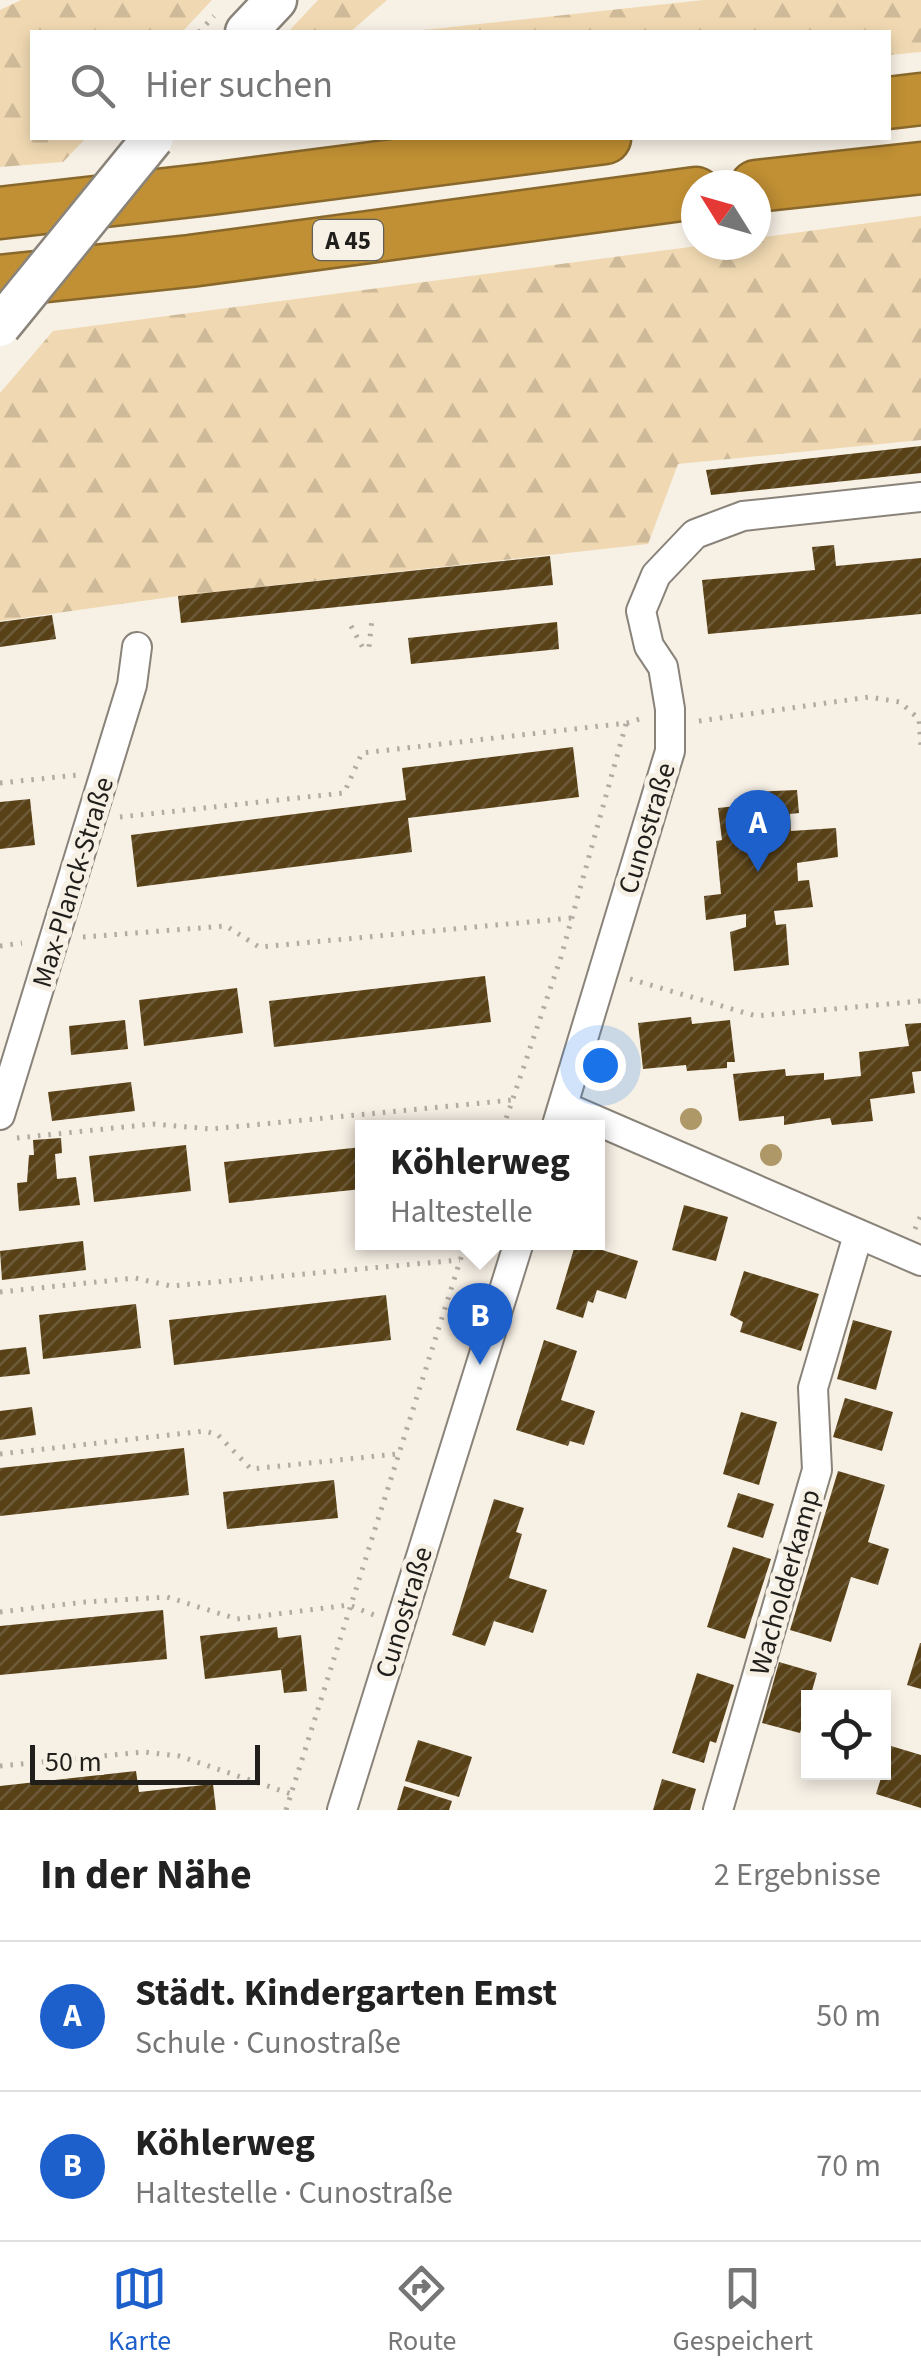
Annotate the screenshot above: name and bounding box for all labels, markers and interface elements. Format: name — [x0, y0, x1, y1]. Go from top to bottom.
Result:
search box — [30, 30, 891, 140]
icon: search — [65, 58, 120, 113]
text: Hier suchen — [145, 58, 333, 112]
north arrow — [681, 170, 771, 260]
road number: A 45 — [313, 220, 383, 260]
street label: Cunostraße — [608, 758, 686, 899]
street label: Max-Planck-Straße — [22, 772, 124, 992]
pin: A — [726, 790, 790, 872]
your location — [575, 1040, 626, 1091]
popup — [355, 1120, 605, 1250]
text: Köhlerweg — [390, 1135, 570, 1189]
text: Haltestelle — [390, 1189, 533, 1235]
pin: B — [448, 1282, 512, 1365]
street label: Wacholderkamp — [739, 1485, 831, 1680]
street label: Cunostraße — [365, 1542, 443, 1683]
map controls — [801, 1690, 891, 1780]
button: locate — [801, 1690, 891, 1780]
scale bar — [30, 1740, 260, 1784]
text: 50 m — [45, 1742, 102, 1782]
text: In der Nähe — [40, 1845, 252, 1905]
text: 2 Ergebnisse — [714, 1852, 881, 1898]
text: Städt. Kindergarten Emst — [135, 1966, 557, 2020]
text: A — [63, 1993, 82, 2039]
text: 50 m — [816, 1993, 881, 2039]
text: Schule · Cunostraße — [135, 2020, 401, 2066]
text: Köhlerweg — [135, 2116, 315, 2170]
text: B — [63, 2143, 82, 2189]
text: 70 m — [816, 2143, 881, 2189]
text: Haltestelle · Cunostraße — [135, 2170, 453, 2216]
tab: Karte — [108, 2261, 171, 2361]
tab: Route — [387, 2261, 456, 2361]
tab: Gespeichert — [673, 2261, 813, 2361]

